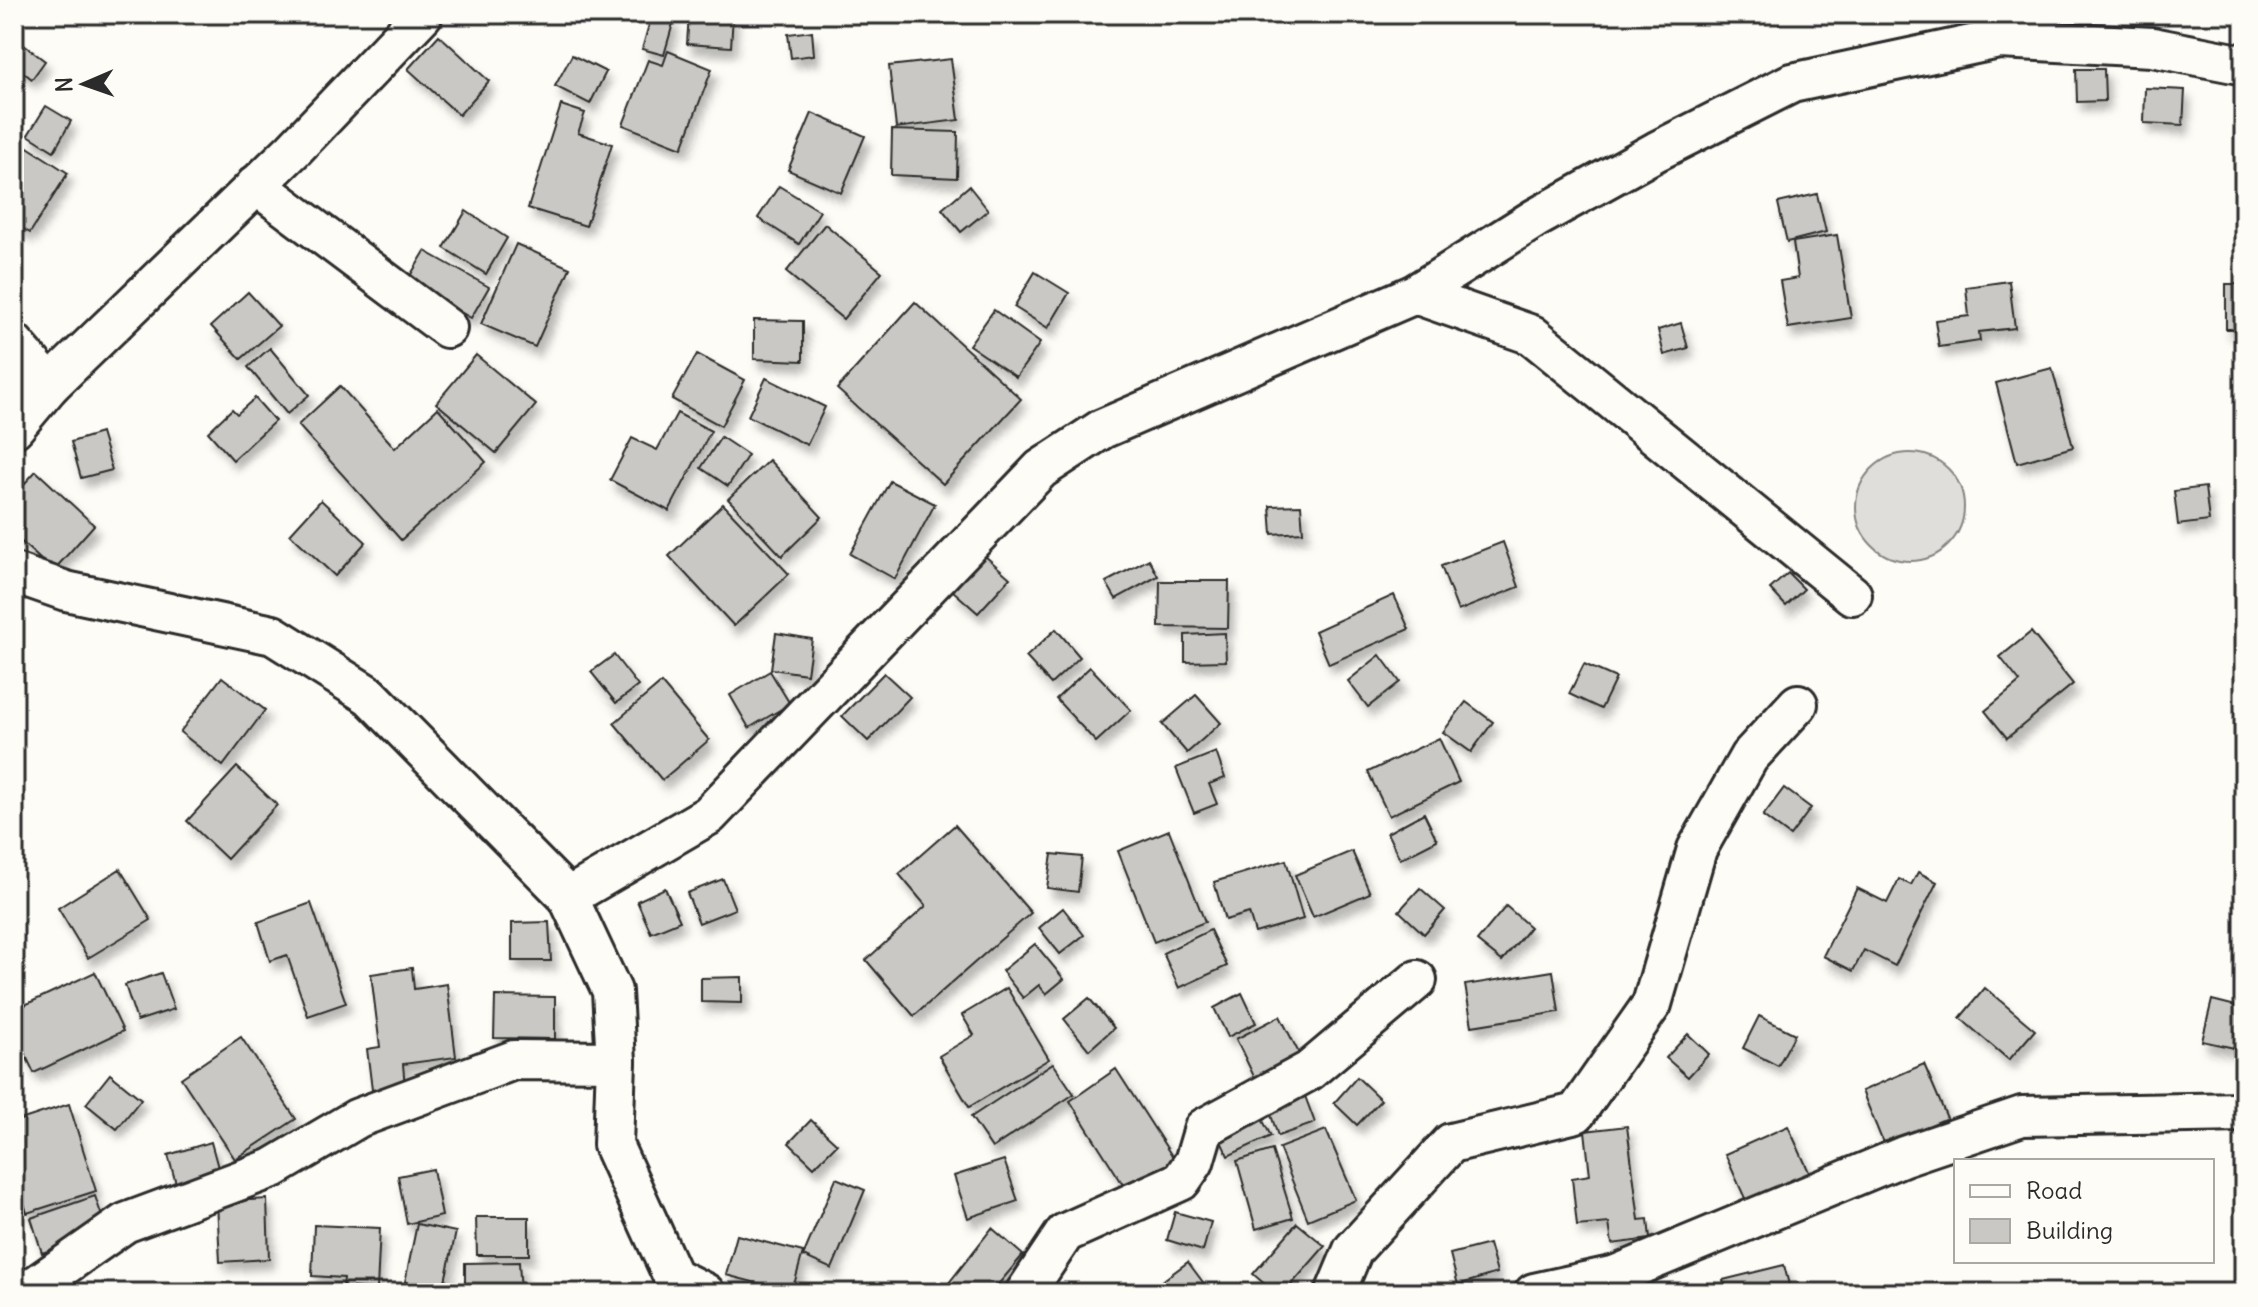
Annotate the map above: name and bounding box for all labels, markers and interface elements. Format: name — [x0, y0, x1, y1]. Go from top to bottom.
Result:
north arrow — [44, 44, 124, 124]
text: N — [50, 77, 78, 93]
legend — [1954, 1159, 2214, 1263]
text: Road — [2026, 1175, 2082, 1205]
text: Building — [2026, 1215, 2113, 1245]

